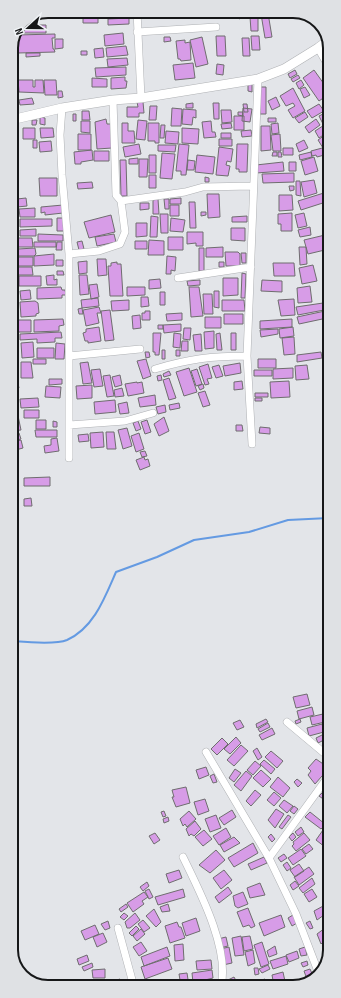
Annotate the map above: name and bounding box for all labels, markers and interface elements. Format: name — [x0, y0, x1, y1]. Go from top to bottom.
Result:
north arrow — [8, 8, 48, 48]
text: N — [12, 26, 26, 36]

